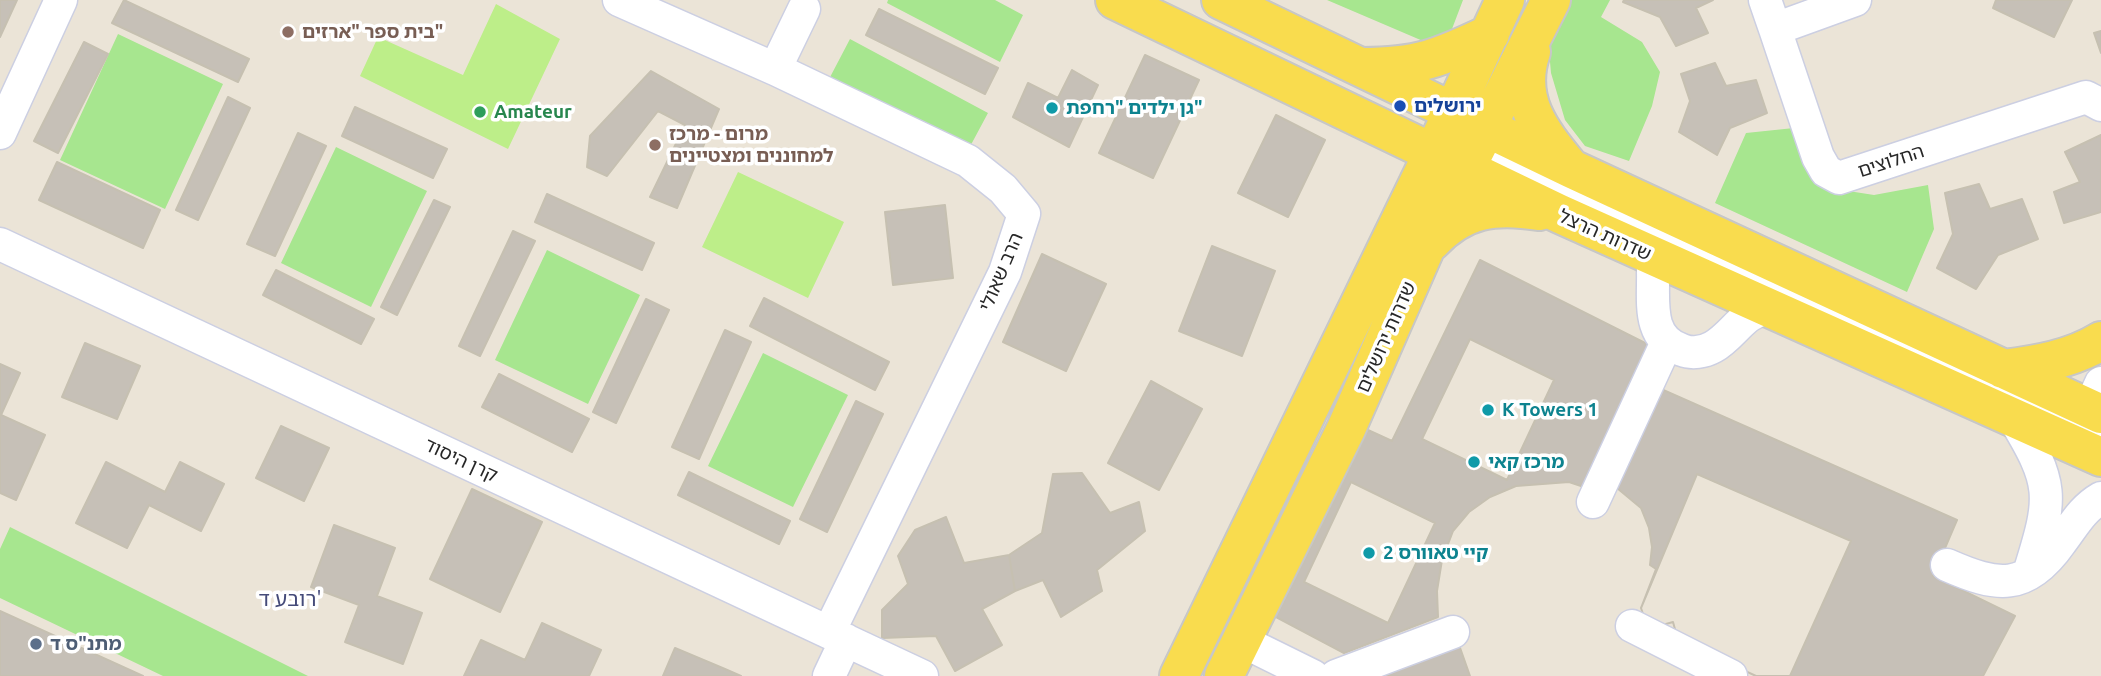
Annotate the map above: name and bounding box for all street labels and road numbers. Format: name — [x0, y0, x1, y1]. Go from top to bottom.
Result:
street label: החלוצים — [1855, 140, 1927, 182]
street label: שדרות הרצל — [1555, 204, 1655, 266]
street label: הרב שאולי — [974, 229, 1028, 315]
street label: שדרות ירושלים — [1351, 278, 1421, 396]
street label: קרן היסוד — [421, 433, 501, 487]

